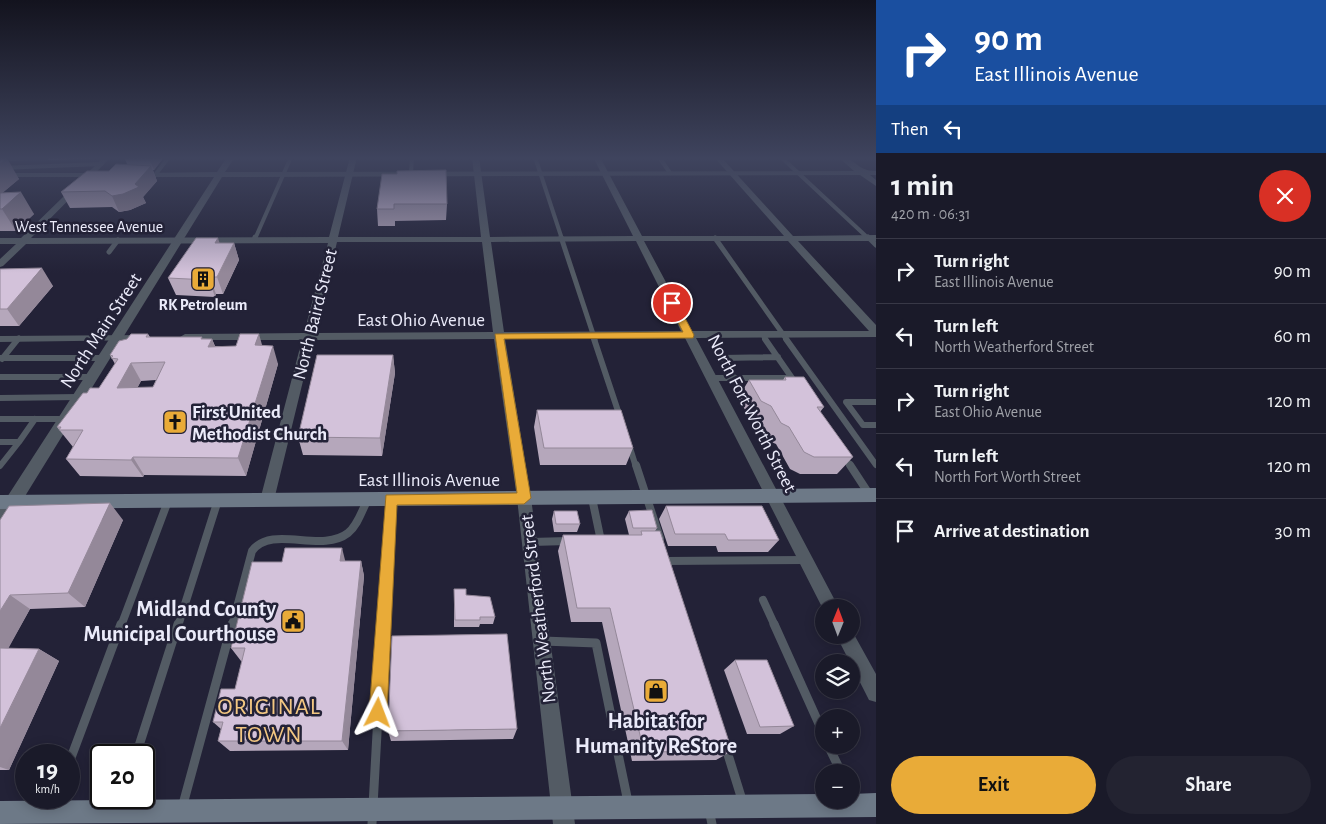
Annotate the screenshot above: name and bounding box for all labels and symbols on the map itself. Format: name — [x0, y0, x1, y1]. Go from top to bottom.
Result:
street label: West Tennessee Avenue — [15, 219, 163, 235]
street label: North Baird Street — [290, 247, 341, 382]
building icon: RK Petroleum — [190, 266, 216, 292]
street label: North Main Street — [57, 270, 145, 392]
pin — [651, 282, 693, 324]
place label: RK Petroleum — [159, 297, 248, 313]
street label: East Ohio Avenue — [357, 311, 485, 330]
street label: North Fort Worth Street — [704, 332, 800, 496]
place label: First United Methodist Church — [192, 403, 327, 444]
church icon: First United Methodist Church — [162, 409, 188, 435]
street label: East Illinois Avenue — [358, 471, 500, 490]
street label: North Weatherford Street — [517, 513, 559, 704]
place label: Midland County Municipal Courthouse — [84, 598, 276, 645]
north arrow — [815, 599, 860, 644]
public building icon: Midland County Municipal Courthouse — [280, 608, 306, 634]
shop icon: Habitat for Humanity ReStore — [643, 678, 669, 704]
position arrow — [351, 686, 403, 738]
district label: ORIGINAL TOWN — [217, 695, 321, 747]
place label: Habitat for Humanity ReStore — [575, 710, 737, 758]
speed limit sign: 20 — [90, 744, 155, 809]

